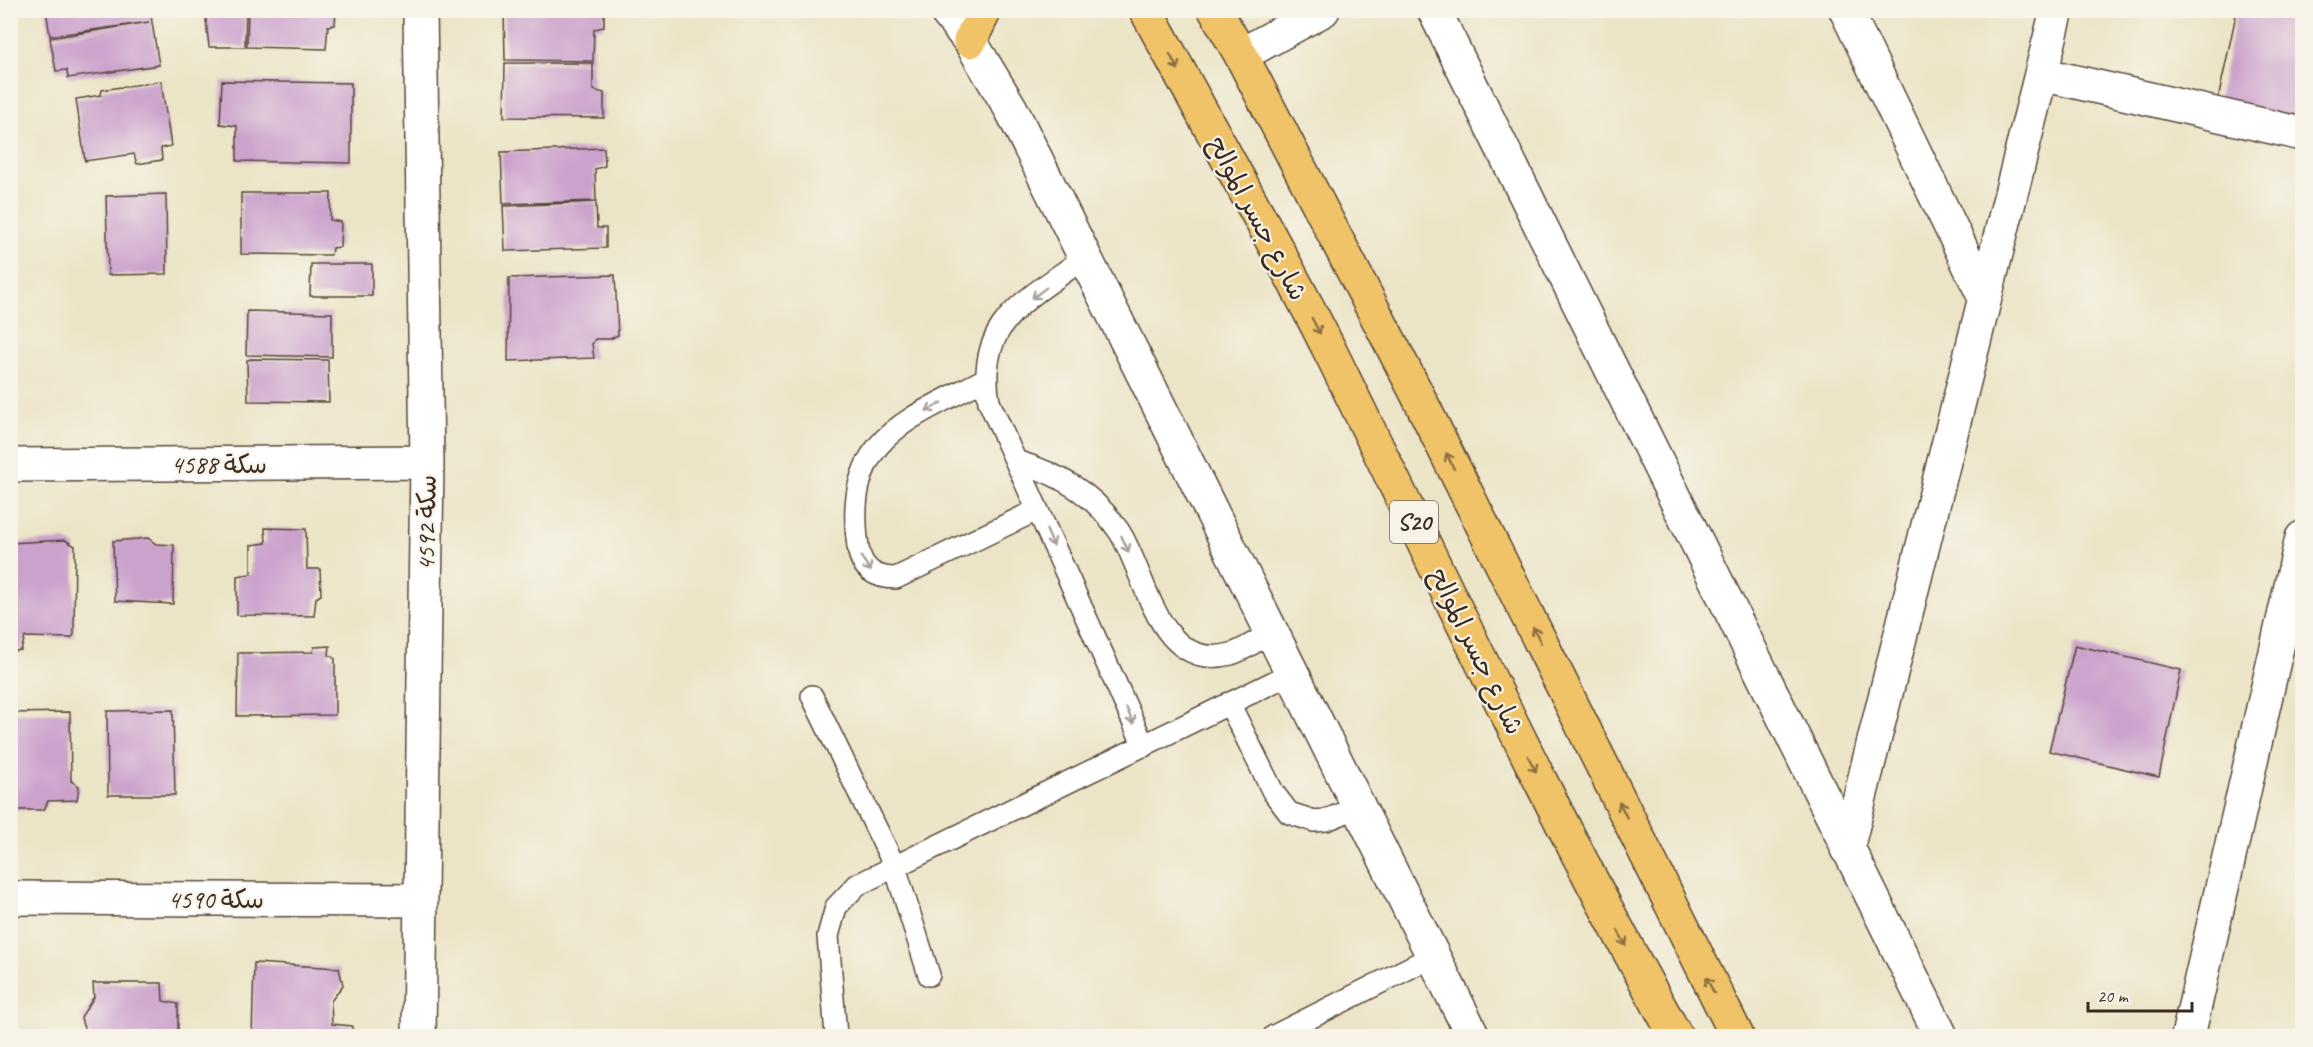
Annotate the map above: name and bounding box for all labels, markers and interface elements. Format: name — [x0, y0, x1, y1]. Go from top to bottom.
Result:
one-way arrow — [1168, 53, 1180, 70]
street label: شارع جسر الموالح — [1199, 130, 1315, 307]
one-way arrow — [1031, 286, 1047, 299]
one-way arrow — [1310, 317, 1322, 334]
one-way arrow — [925, 402, 943, 413]
street label: سكة 4588 — [171, 448, 267, 481]
one-way arrow — [1444, 452, 1455, 470]
street label: سكة 4592 — [409, 475, 444, 572]
road number: S20 — [1390, 501, 1438, 543]
one-way arrow — [1045, 528, 1056, 546]
one-way arrow — [1120, 535, 1131, 553]
one-way arrow — [860, 556, 872, 572]
street label: شارع جسر الموالح — [1421, 562, 1531, 741]
one-way arrow — [1530, 627, 1542, 645]
one-way arrow — [1125, 706, 1136, 724]
one-way arrow — [1527, 755, 1539, 773]
one-way arrow — [1617, 801, 1629, 819]
street label: سكة 4590 — [168, 883, 264, 916]
one-way arrow — [1617, 928, 1628, 946]
scale bar — [2088, 975, 2192, 1013]
one-way arrow — [1704, 976, 1715, 994]
text: 20 m — [2097, 985, 2130, 1007]

